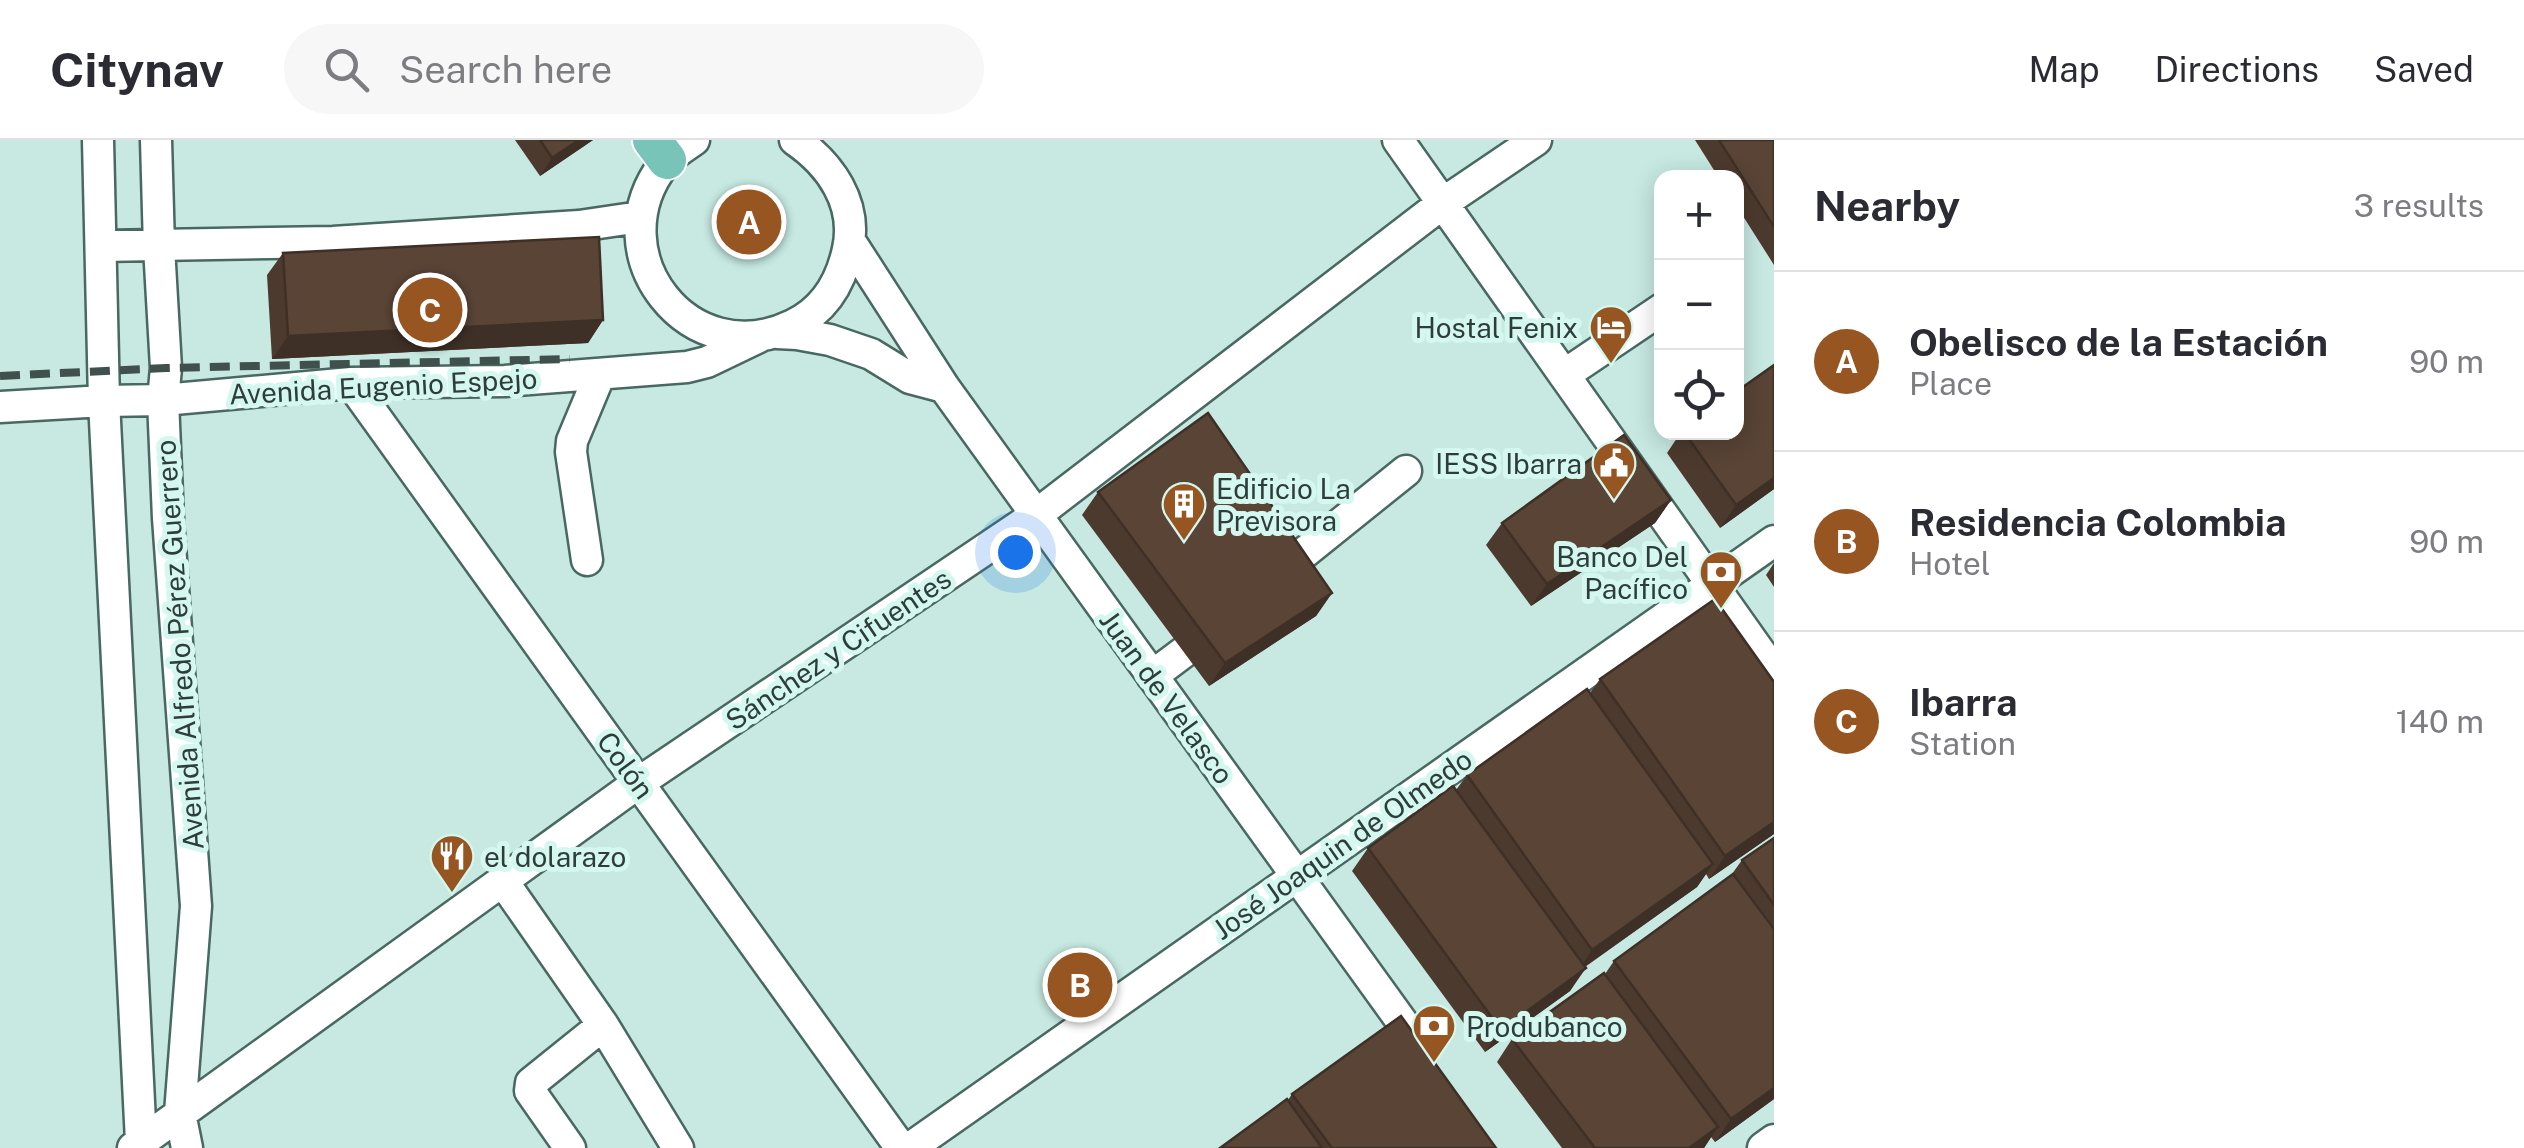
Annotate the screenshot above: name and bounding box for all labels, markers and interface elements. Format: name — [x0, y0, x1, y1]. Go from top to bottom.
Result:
search box — [284, 24, 984, 114]
text: Citynav — [50, 41, 224, 98]
icon: search — [319, 42, 374, 97]
text: Search here — [399, 47, 612, 92]
text: Map — [2028, 49, 2099, 90]
text: Directions — [2154, 49, 2319, 90]
text: Saved — [2374, 49, 2474, 90]
map controls — [1654, 170, 1744, 440]
button: + — [1654, 170, 1744, 260]
text: Nearby — [1814, 181, 1960, 230]
pin: A — [716, 184, 782, 260]
text: 3 results — [2354, 187, 2484, 224]
button: − — [1654, 260, 1744, 350]
pin: C — [398, 272, 462, 348]
hotel icon: Hostal Fenix — [1588, 304, 1634, 365]
place label: Hostal Fenix — [1415, 311, 1578, 344]
text: Obelisco de la Estación — [1909, 320, 2328, 365]
text: A — [1835, 343, 1858, 380]
text: 90 m — [2409, 343, 2484, 380]
button: locate — [1654, 350, 1744, 440]
street label: Avenida Eugenio Espejo — [228, 361, 538, 411]
text: Place — [1909, 365, 1992, 402]
street label: Avenida Alfredo Pérez Guerrero — [148, 439, 210, 851]
public building icon: IESS Ibarra — [1591, 440, 1637, 501]
place label: IESS Ibarra — [1435, 447, 1582, 480]
place label: Edificio La Previsora — [1216, 472, 1351, 537]
building icon: Edificio La Previsora — [1161, 481, 1207, 542]
text: Residencia Colombia — [1909, 500, 2287, 545]
text: B — [1836, 523, 1857, 560]
text: 90 m — [2409, 523, 2484, 560]
your location — [990, 527, 1041, 578]
place label: Banco Del Pacífico — [1556, 540, 1688, 605]
text: Hotel — [1909, 545, 1991, 582]
bank icon: Banco Del Pacífico — [1698, 549, 1744, 610]
street label: Sánchez y Cifuentes — [719, 561, 957, 737]
street label: Juan de Velasco — [1093, 604, 1241, 790]
text: Ibarra — [1909, 680, 2018, 725]
text: C — [1835, 703, 1858, 740]
text: 140 m — [2396, 703, 2484, 740]
street label: Colón — [591, 725, 661, 805]
text: Station — [1909, 725, 2016, 762]
street label: José Joaquin de Olmedo — [1206, 742, 1478, 946]
restaurant icon: el dolarazo — [429, 833, 475, 894]
place label: el dolarazo — [484, 840, 626, 873]
pin: B — [1048, 948, 1112, 1022]
bank icon: Produbanco — [1411, 1003, 1457, 1064]
place label: Produbanco — [1466, 1010, 1623, 1043]

